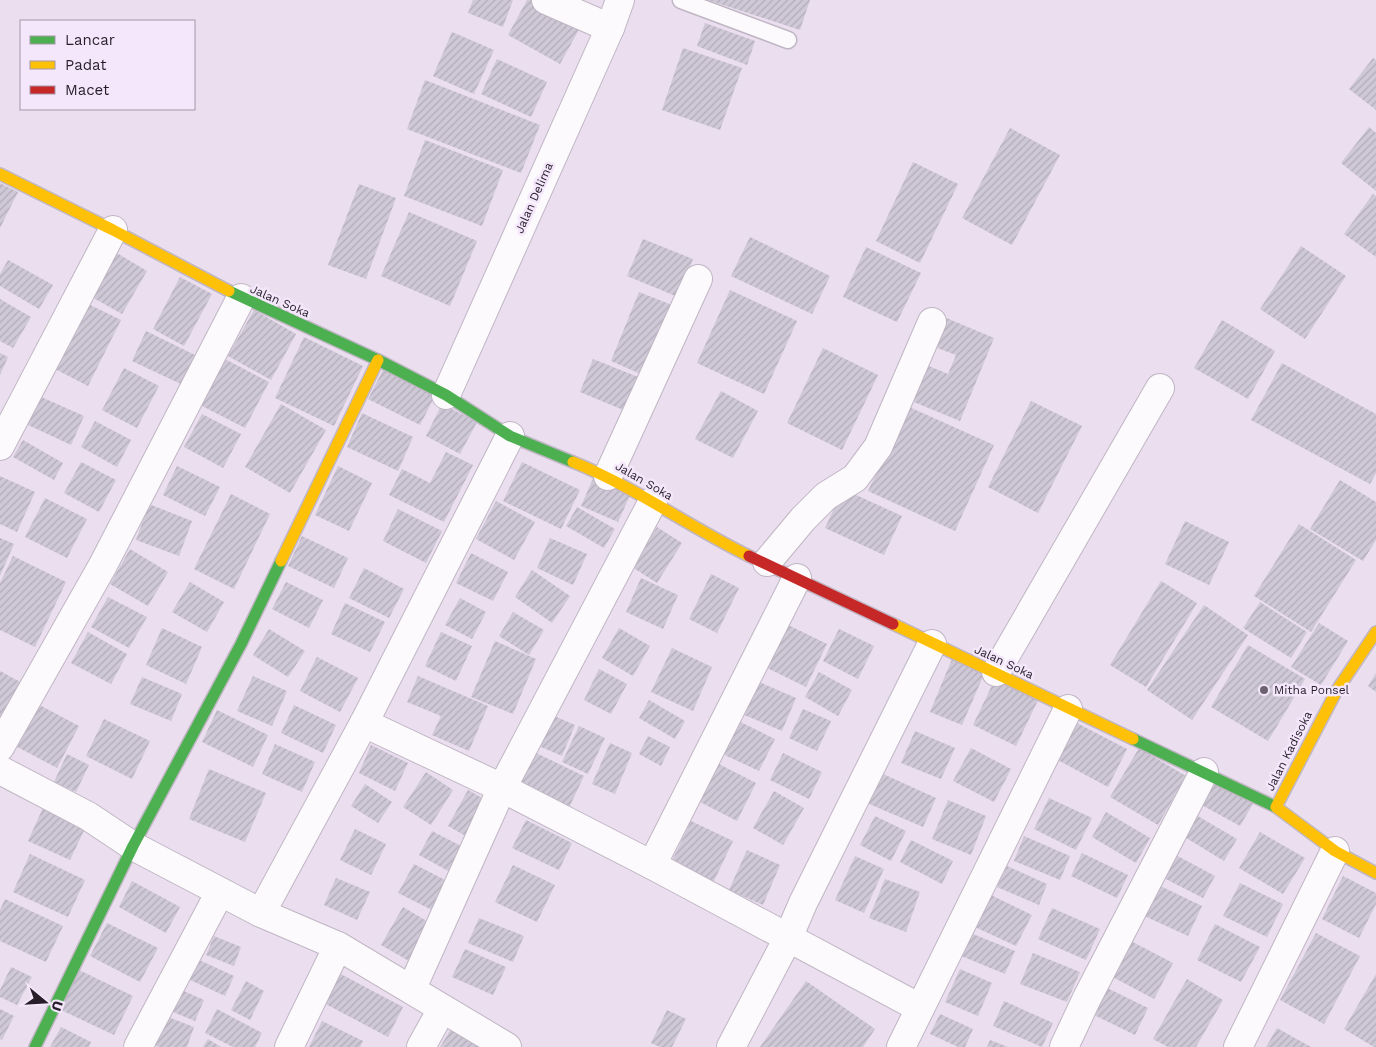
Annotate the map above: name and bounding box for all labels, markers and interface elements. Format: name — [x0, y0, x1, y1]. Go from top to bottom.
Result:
legend — [20, 20, 195, 110]
text: Lancar — [65, 31, 115, 49]
text: Padat — [65, 56, 107, 74]
text: Macet — [65, 81, 110, 99]
street label: Jalan Delima — [512, 160, 556, 236]
street label: Jalan Soka — [248, 282, 312, 320]
street label: Jalan Soka — [613, 459, 675, 503]
street label: Jalan Soka — [972, 642, 1036, 682]
place label: Mitha Ponsel — [1274, 683, 1350, 697]
marker: Mitha Ponsel — [1258, 684, 1270, 696]
street label: Jalan Kadisoka — [1263, 709, 1315, 793]
north arrow — [20, 977, 70, 1027]
text: U — [48, 999, 67, 1013]

